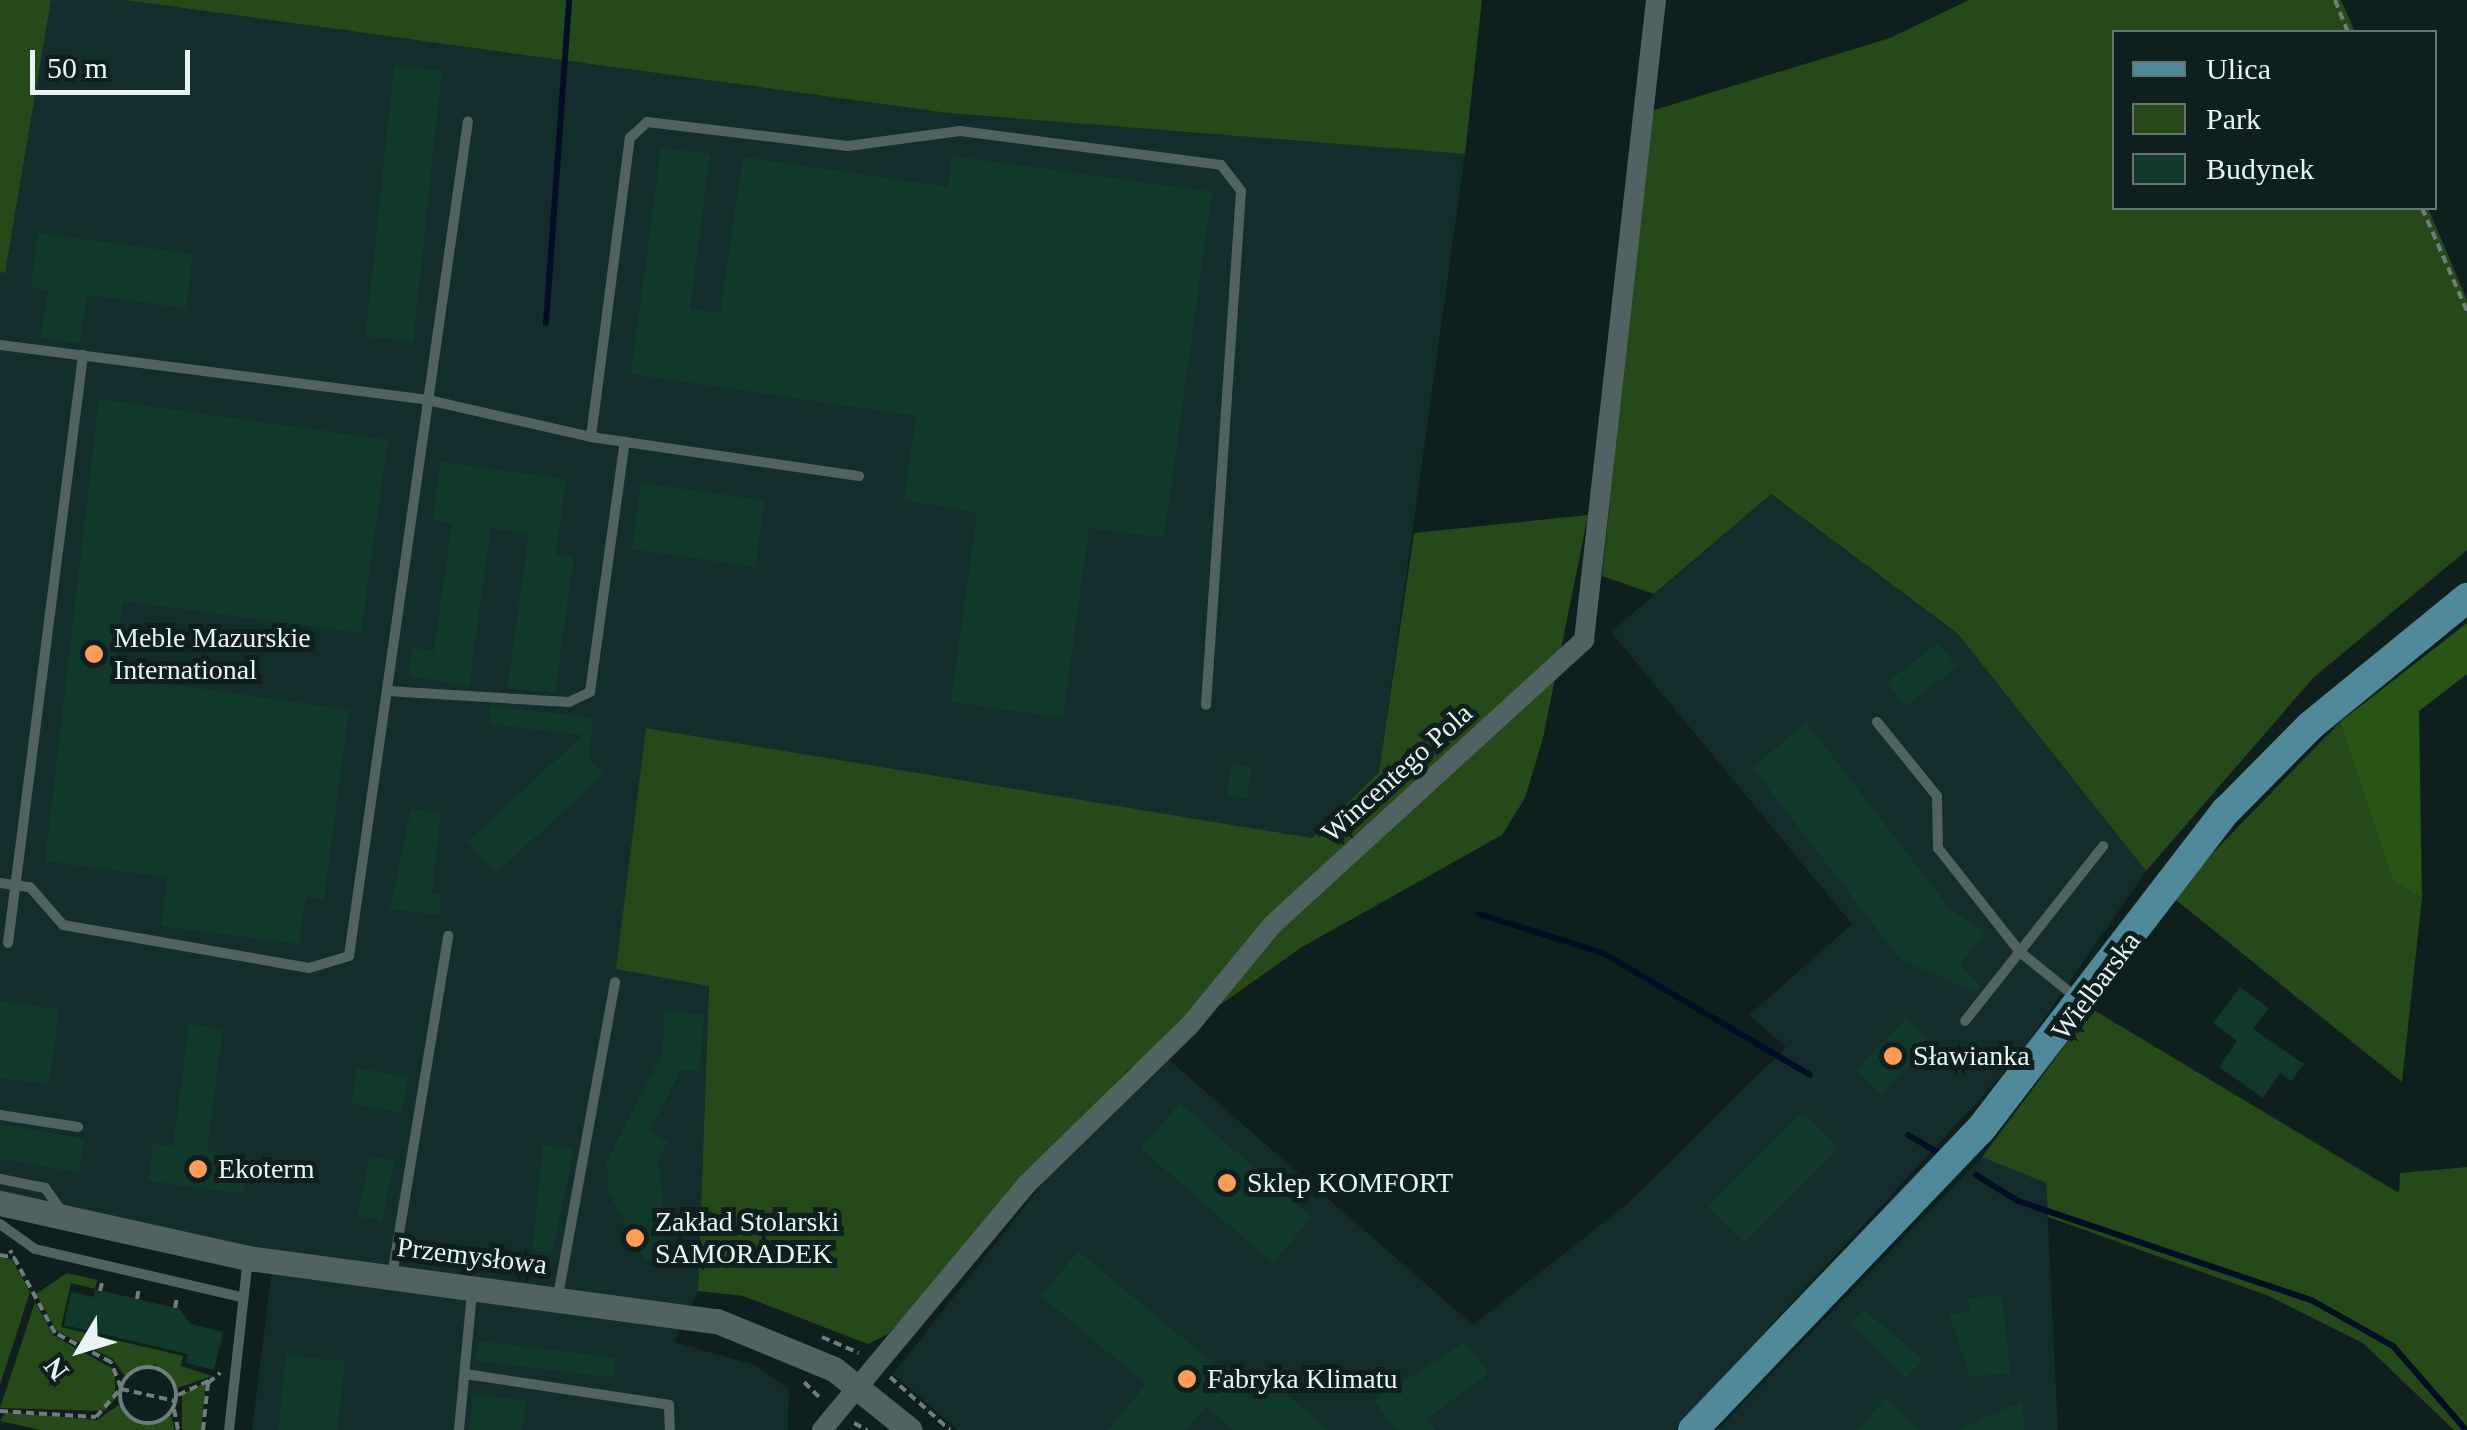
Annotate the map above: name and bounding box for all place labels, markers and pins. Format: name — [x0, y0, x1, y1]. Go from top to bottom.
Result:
place label: Meble Mazurskie International — [114, 621, 311, 687]
marker: Meble Mazurskie International — [83, 643, 105, 665]
place label: Sławianka — [1913, 1039, 2030, 1073]
marker: Sławianka — [1882, 1045, 1904, 1067]
place label: Ekoterm — [218, 1152, 314, 1186]
marker: Ekoterm — [187, 1158, 209, 1180]
place label: Sklep KOMFORT — [1247, 1166, 1453, 1200]
marker: Sklep KOMFORT — [1216, 1172, 1238, 1194]
place label: Zakład Stolarski SAMORADEK — [655, 1205, 839, 1271]
marker: Zakład Stolarski SAMORADEK — [624, 1227, 646, 1249]
place label: Fabryka Klimatu — [1207, 1362, 1398, 1396]
marker: Fabryka Klimatu — [1176, 1368, 1198, 1390]

